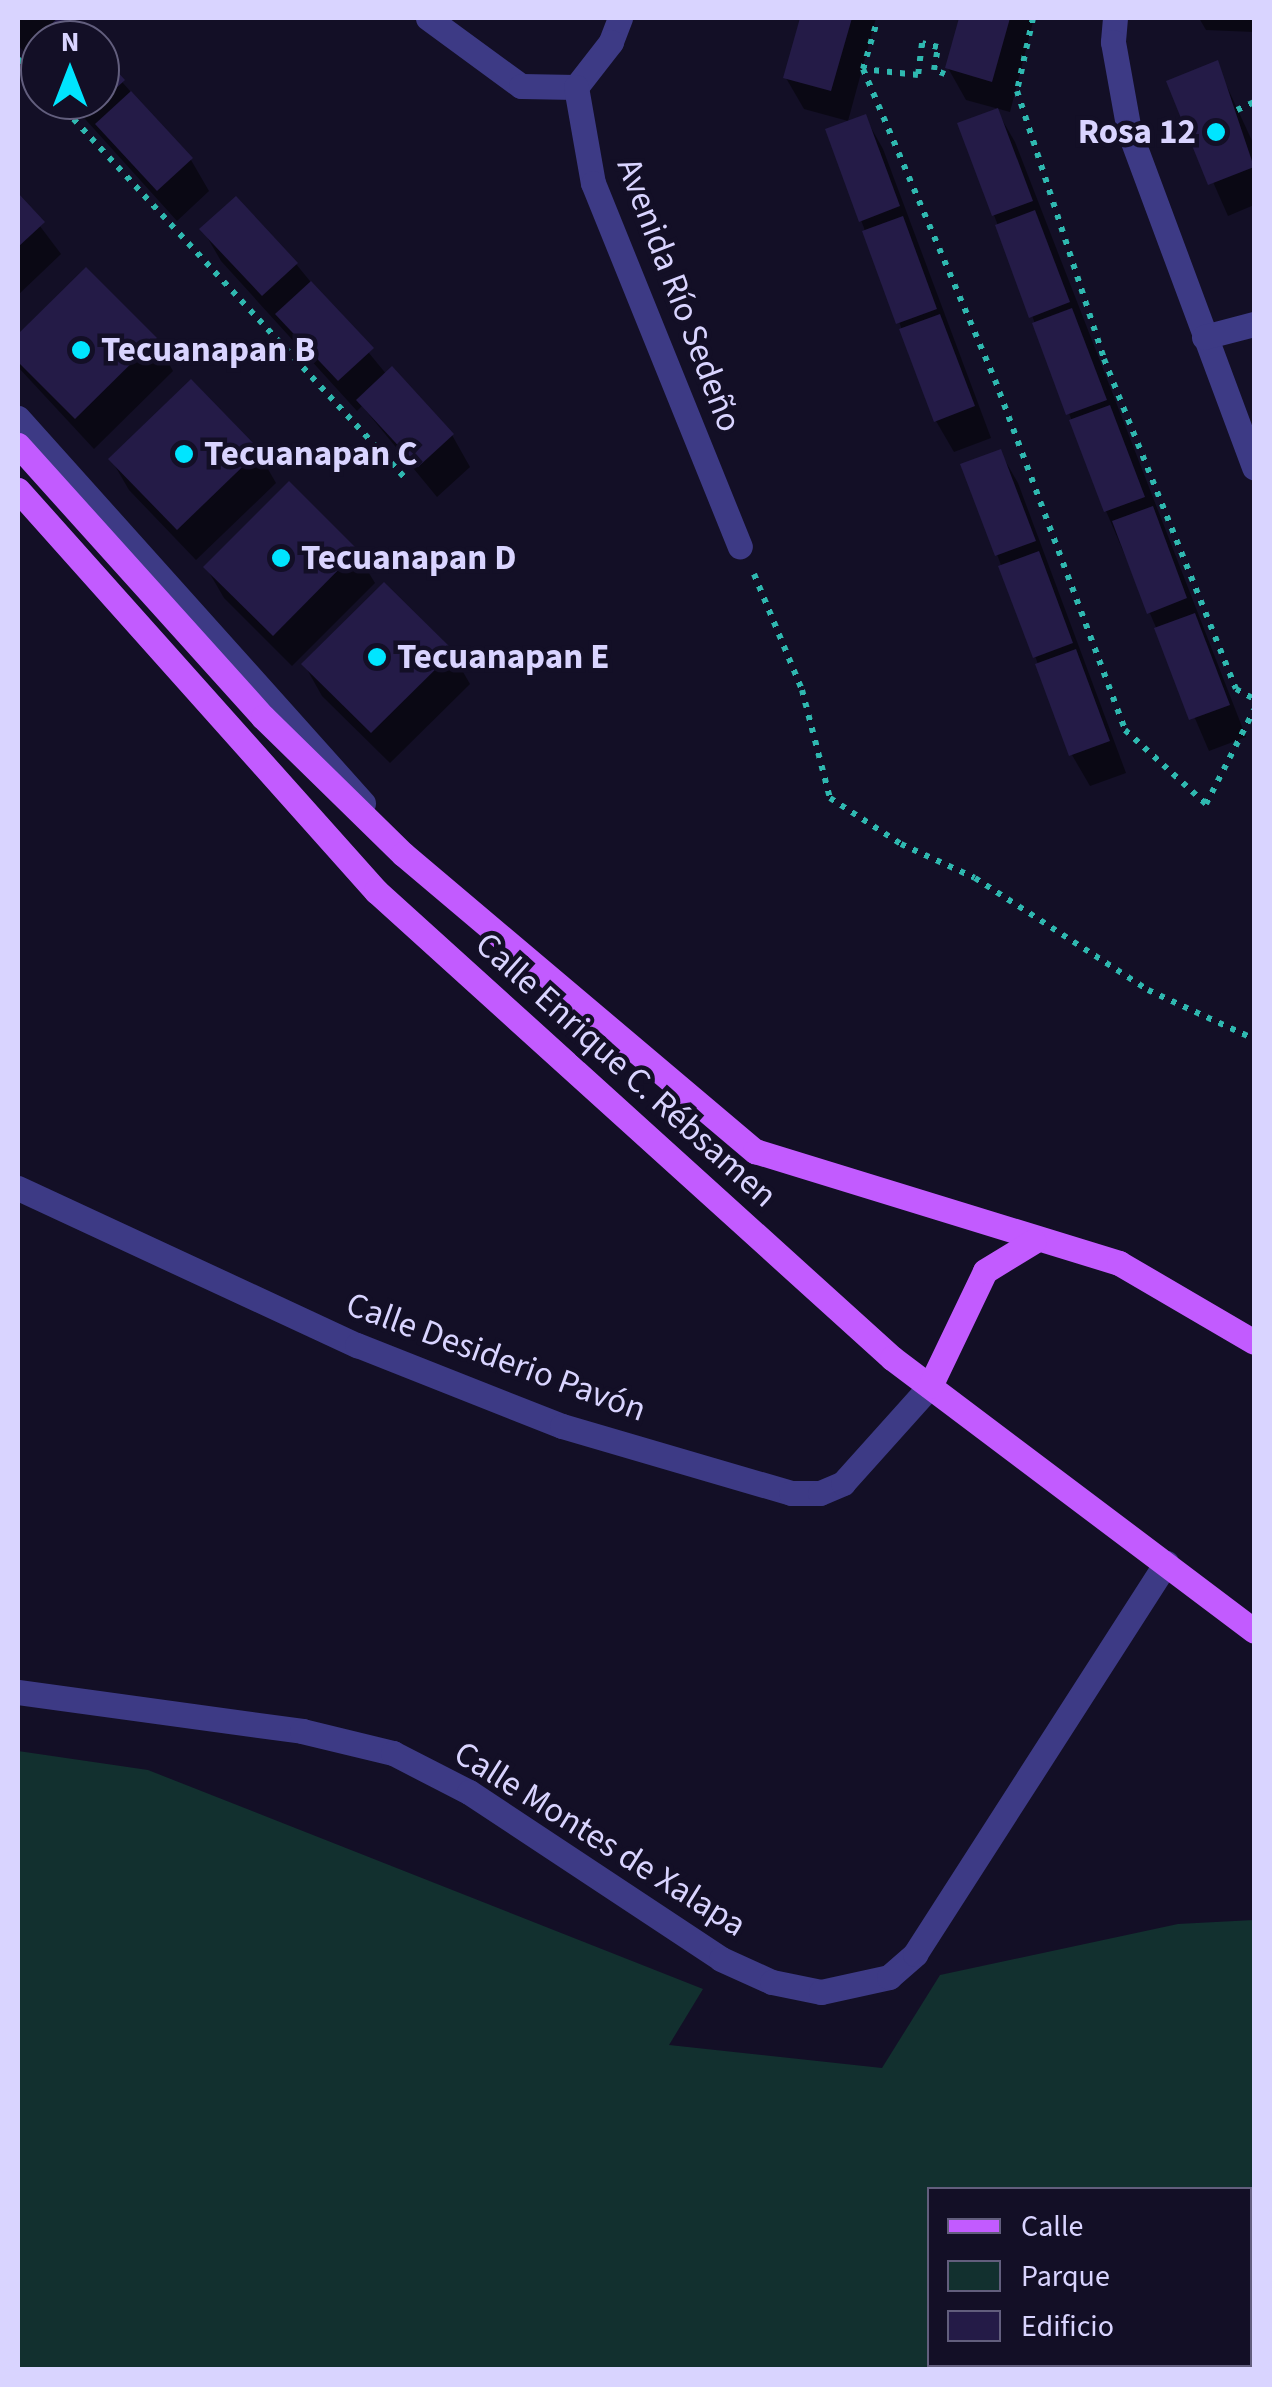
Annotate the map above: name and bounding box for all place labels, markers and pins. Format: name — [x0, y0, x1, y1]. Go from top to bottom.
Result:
place label: Rosa 12 — [1078, 111, 1196, 153]
marker: Rosa 12 — [1205, 121, 1227, 143]
place label: Tecuanapan B — [101, 329, 315, 371]
marker: Tecuanapan B — [70, 339, 92, 361]
place label: Tecuanapan C — [204, 433, 418, 475]
marker: Tecuanapan C — [173, 443, 195, 465]
place label: Tecuanapan D — [301, 537, 516, 579]
marker: Tecuanapan D — [270, 547, 292, 569]
place label: Tecuanapan E — [397, 636, 609, 678]
marker: Tecuanapan E — [366, 646, 388, 668]

